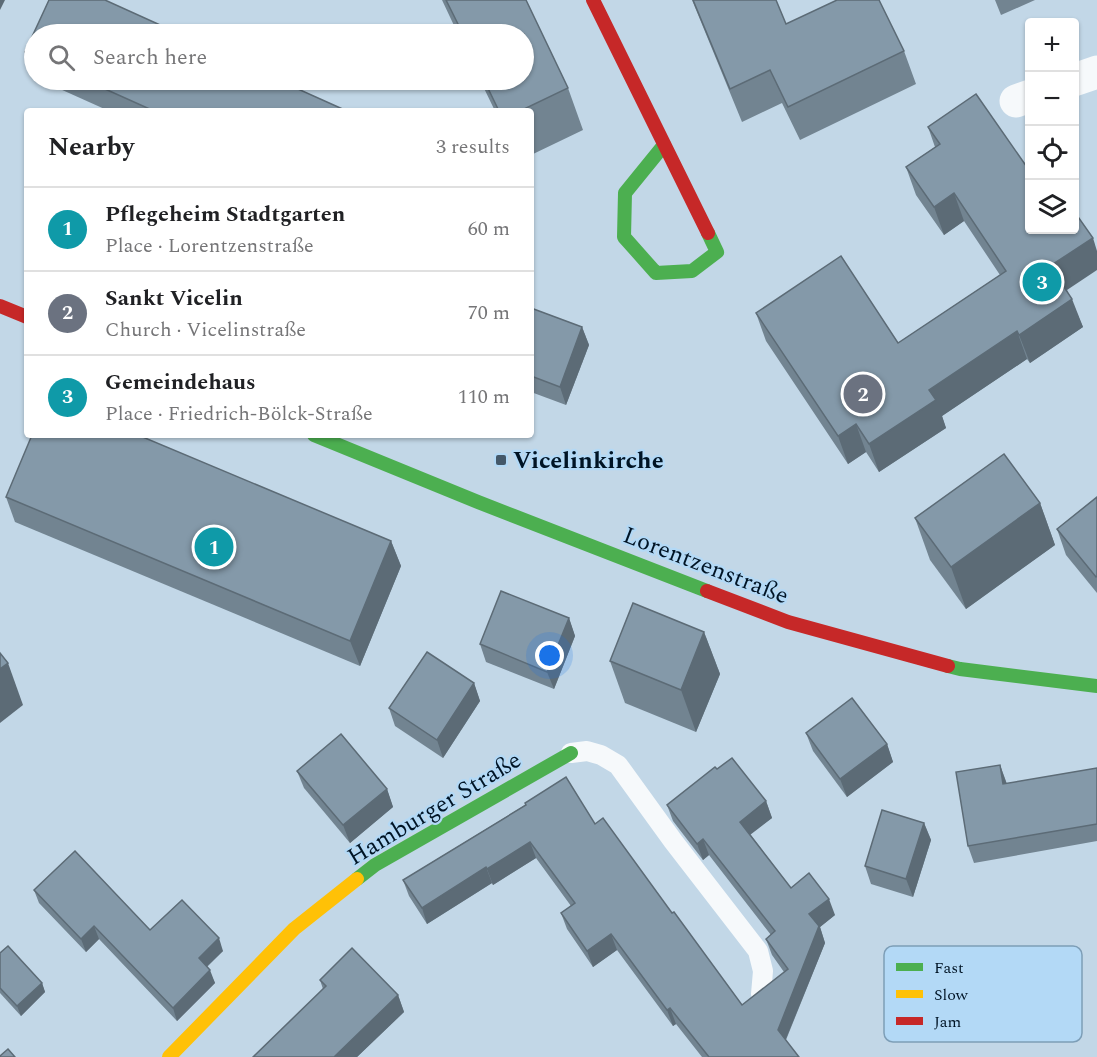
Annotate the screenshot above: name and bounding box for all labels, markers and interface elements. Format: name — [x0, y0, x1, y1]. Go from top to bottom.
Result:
map controls — [1025, 18, 1079, 234]
button: + — [1025, 18, 1079, 72]
search box — [24, 24, 534, 90]
icon: search — [45, 41, 78, 74]
text: Search here — [93, 41, 207, 74]
button: − — [1025, 72, 1079, 126]
button: locate — [1025, 126, 1079, 180]
text: Nearby — [48, 127, 134, 167]
text: 3 results — [436, 132, 510, 162]
button: layers — [1025, 180, 1079, 234]
text: Pflegeheim Stadtgarten — [105, 198, 345, 231]
text: 1 — [62, 214, 73, 244]
text: 60 m — [468, 214, 510, 244]
text: Place · Lorentzenstraße — [105, 231, 314, 261]
pin: 3 — [1022, 260, 1062, 304]
text: Sankt Vicelin — [105, 282, 243, 315]
text: 2 — [62, 298, 73, 328]
text: 70 m — [468, 298, 510, 328]
text: Church · Vicelinstraße — [105, 315, 306, 345]
text: Gemeindehaus — [105, 366, 256, 399]
pin: 2 — [844, 372, 882, 416]
text: 3 — [62, 382, 73, 412]
text: 110 m — [458, 382, 510, 412]
text: Place · Friedrich-Bölck-Straße — [105, 399, 373, 429]
place label: Vicelinkirche — [513, 443, 664, 479]
marker: Vicelinkirche — [494, 453, 508, 467]
street label: Lorentzenstraße — [617, 518, 794, 614]
pin: 1 — [194, 524, 234, 570]
your location — [535, 641, 564, 670]
street label: Hamburger Straße — [341, 743, 528, 875]
legend — [884, 946, 1082, 1042]
text: Fast — [934, 956, 964, 980]
text: Slow — [934, 983, 969, 1007]
text: Jam — [934, 1010, 962, 1034]

